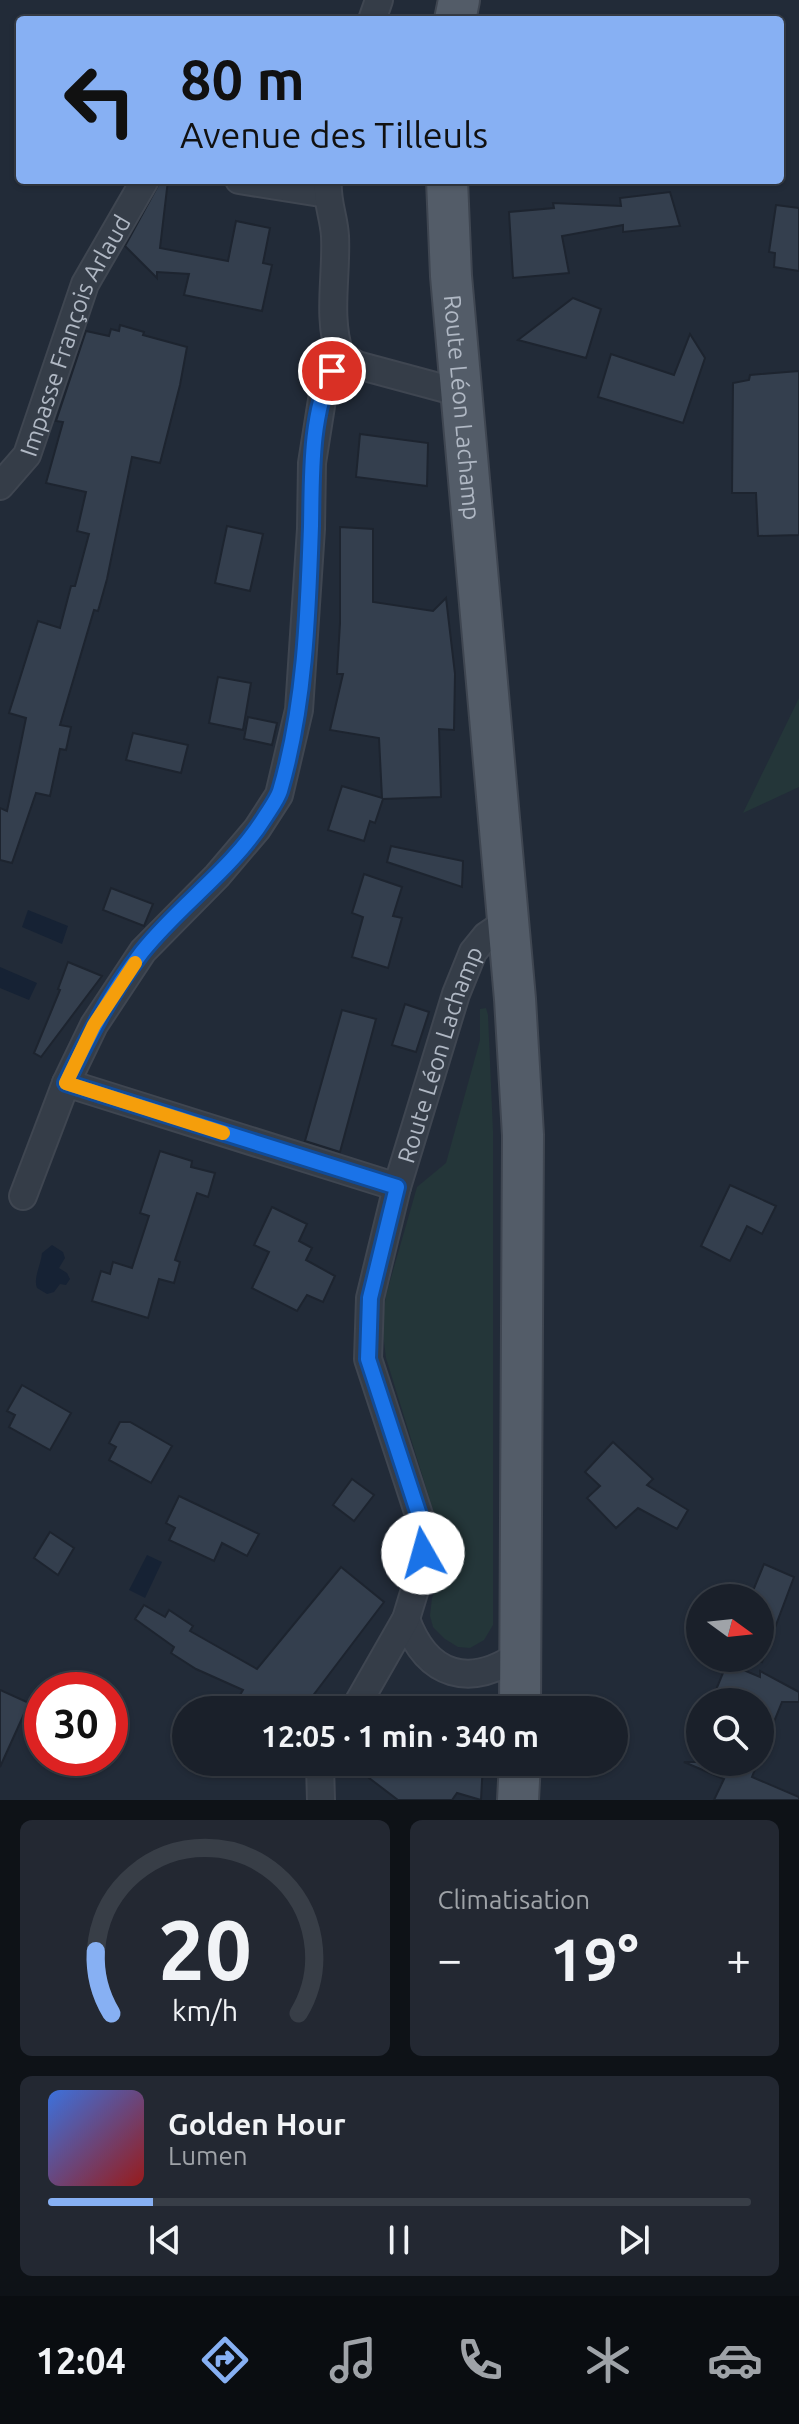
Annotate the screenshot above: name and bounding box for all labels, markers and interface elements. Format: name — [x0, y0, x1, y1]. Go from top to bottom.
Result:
icon: left — [48, 48, 152, 152]
text: 80 m — [180, 48, 305, 111]
text: Avenue des Tilleuls — [180, 114, 488, 155]
street label: Impasse François Arlaud — [14, 210, 135, 460]
street label: Route Léon Lachamp — [439, 294, 486, 521]
pin — [298, 337, 366, 405]
icon: arrive — [310, 349, 354, 393]
street label: Route Léon Lachamp — [392, 942, 487, 1166]
position arrow — [381, 1511, 465, 1595]
north arrow — [686, 1584, 774, 1672]
map controls — [686, 1584, 774, 1776]
speed limit sign: 30 — [24, 1672, 128, 1776]
button: search — [686, 1688, 774, 1776]
text: 12:05 · 1 min · 340 m — [261, 1719, 539, 1753]
text: Climatisation — [438, 1885, 590, 1914]
text: 20 — [158, 1902, 252, 1996]
text: 19° — [550, 1925, 639, 1992]
text: − — [438, 1934, 462, 1983]
text: + — [726, 1934, 751, 1983]
text: km/h — [172, 1994, 238, 2026]
text: Golden Hour — [168, 2107, 346, 2141]
text: Lumen — [168, 2141, 248, 2170]
icon: previous — [143, 2218, 187, 2262]
icon: pause — [377, 2218, 421, 2262]
icon: next — [612, 2218, 656, 2262]
icon: directions — [197, 2332, 253, 2388]
icon: music — [325, 2332, 381, 2388]
icon: phone — [452, 2332, 508, 2388]
icon: climate — [580, 2332, 636, 2388]
icon: car — [707, 2332, 763, 2388]
text: 12:04 — [36, 2340, 126, 2381]

